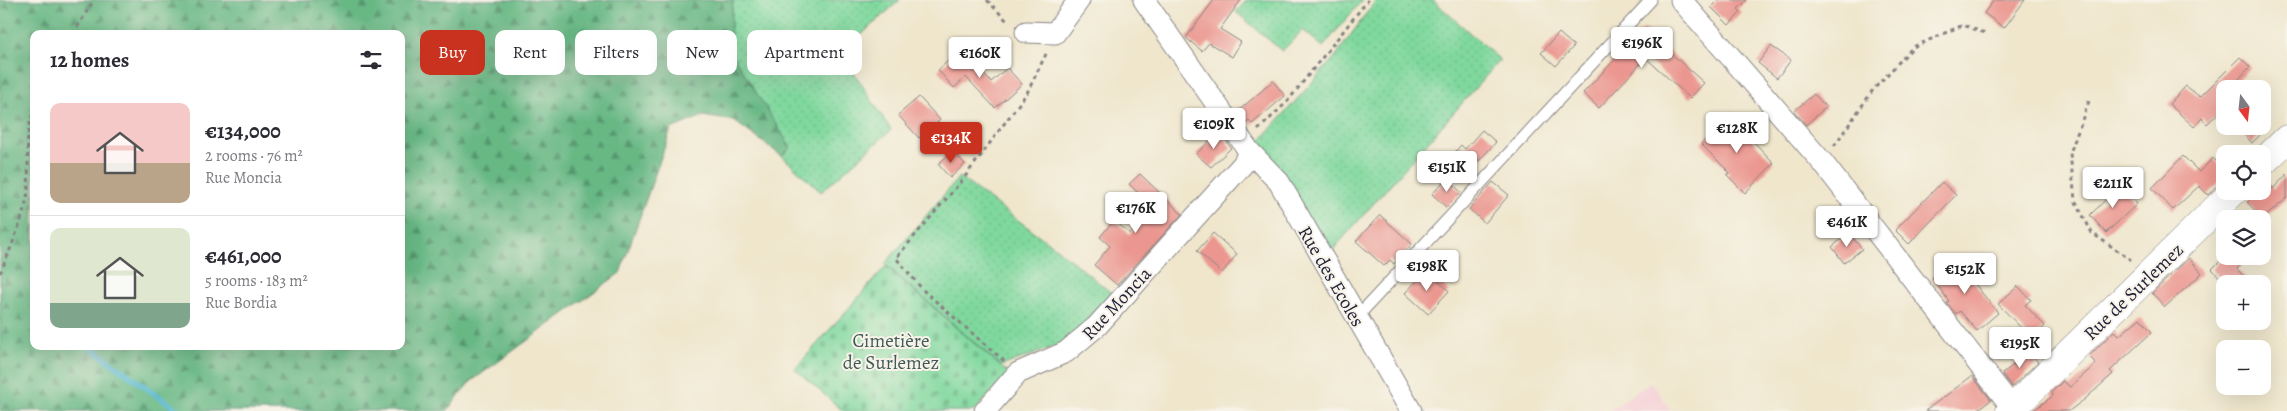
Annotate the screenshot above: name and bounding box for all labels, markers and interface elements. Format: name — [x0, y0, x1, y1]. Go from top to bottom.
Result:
pin: €196K — [1607, 27, 1677, 69]
chip: Buy — [420, 30, 485, 75]
chip: Rent — [495, 30, 565, 75]
chip: Filters — [575, 30, 657, 75]
chip: New — [667, 30, 737, 75]
chip: Apartment — [747, 30, 862, 75]
text: €196K — [1622, 32, 1662, 54]
pin: €160K — [945, 36, 1015, 79]
text: €160K — [960, 42, 1000, 64]
text: 12 homes — [50, 46, 129, 74]
icon: filters — [357, 46, 385, 74]
north arrow — [2216, 80, 2271, 135]
map controls — [2216, 80, 2271, 395]
pin: €109K — [1179, 108, 1249, 150]
pin: €128K — [1702, 112, 1772, 154]
text: €109K — [1194, 113, 1234, 135]
text: €134,000 — [205, 117, 281, 145]
text: €128K — [1717, 117, 1757, 139]
pin: €134K — [916, 121, 986, 164]
icon: home — [90, 123, 150, 183]
text: €134K — [931, 127, 971, 149]
text: 2 rooms · 76 m² — [205, 145, 303, 167]
button: locate — [2216, 145, 2271, 200]
pin: €151K — [1412, 150, 1482, 193]
text: €151K — [1428, 156, 1466, 178]
pin: €211K — [2078, 166, 2148, 209]
text: Rue Moncia — [205, 167, 282, 189]
text: €211K — [2094, 172, 2132, 194]
pin: €176K — [1101, 192, 1171, 234]
text: €176K — [1116, 197, 1156, 219]
pin: €461K — [1812, 206, 1882, 248]
button: layers — [2216, 210, 2271, 265]
text: €461K — [1827, 211, 1867, 233]
street label: Rue des Ecoles — [1292, 221, 1371, 332]
street label: Rue de Surlemez — [2078, 237, 2189, 346]
text: €461,000 — [205, 242, 282, 270]
icon: home — [90, 248, 150, 308]
pin: €198K — [1392, 250, 1462, 292]
pin: €152K — [1930, 252, 2000, 295]
text: €198K — [1407, 255, 1447, 277]
text: €152K — [1945, 258, 1985, 280]
street label: Rue Moncia — [1076, 261, 1158, 346]
text: 5 rooms · 183 m² — [205, 270, 308, 292]
button: + — [2216, 275, 2271, 330]
text: Rue Bordia — [205, 292, 277, 314]
pin: €195K — [1985, 326, 2055, 369]
park label: Cimetière de Surlemez — [843, 328, 939, 376]
text: €195K — [2000, 332, 2040, 354]
button: − — [2216, 340, 2271, 395]

